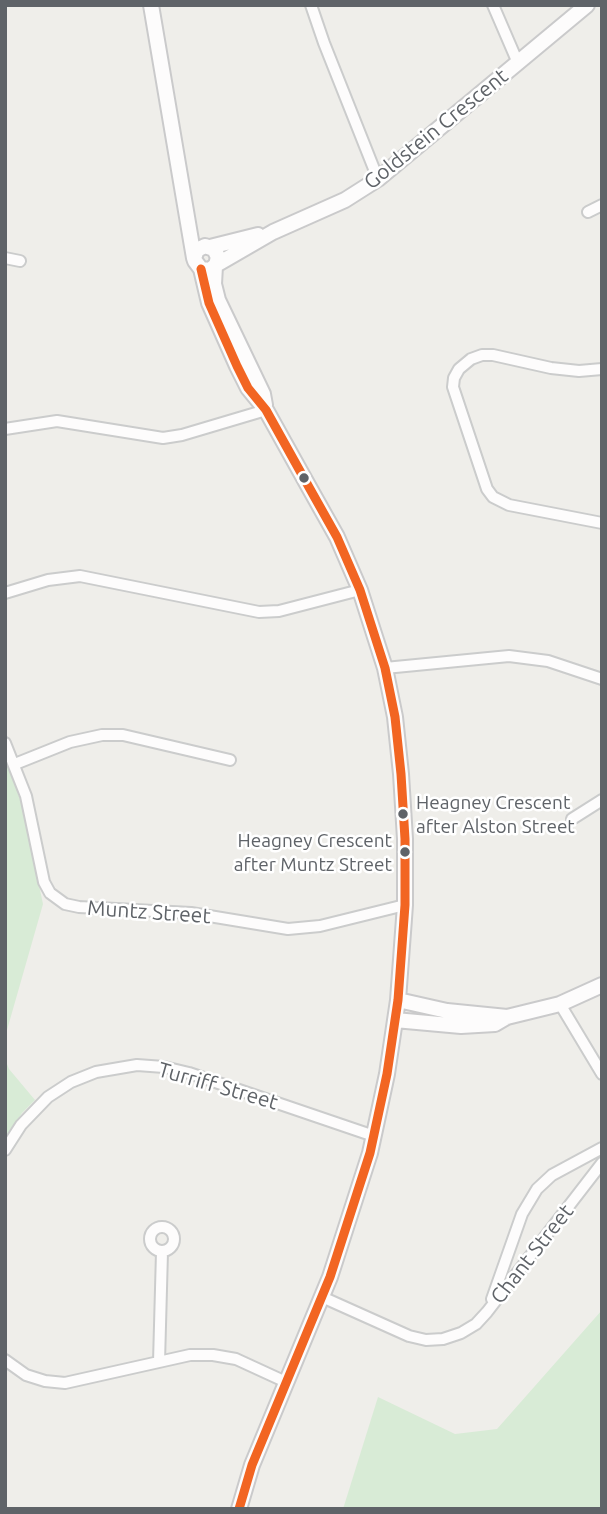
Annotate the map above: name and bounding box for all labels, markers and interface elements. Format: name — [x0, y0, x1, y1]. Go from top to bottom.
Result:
street label: Goldstein Crescent — [359, 63, 513, 195]
unlabelled marker — [297, 471, 311, 485]
place label: Heagney Crescent after Alston Street — [416, 792, 575, 836]
marker: Heagney Crescent after Alston Street — [396, 807, 410, 821]
place label: Heagney Crescent after Muntz Street — [234, 830, 392, 874]
marker: Heagney Crescent after Muntz Street — [398, 845, 412, 859]
street label: Muntz Street — [86, 895, 212, 929]
street label: Turriff Street — [155, 1057, 281, 1115]
street label: Chant Street — [485, 1199, 579, 1309]

